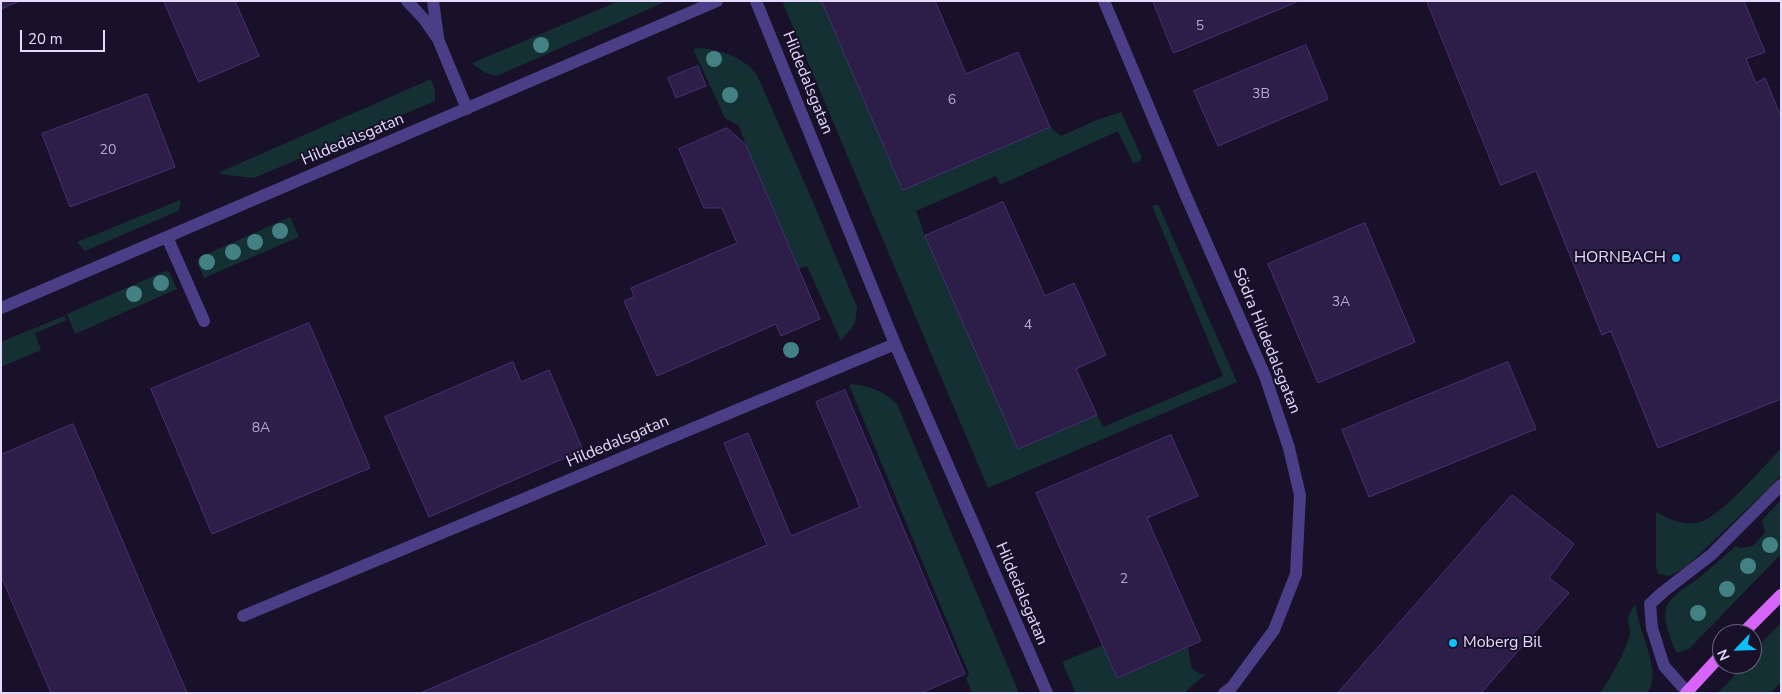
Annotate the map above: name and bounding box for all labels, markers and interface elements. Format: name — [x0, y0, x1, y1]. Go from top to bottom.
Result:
house number: 5 — [1196, 19, 1204, 35]
scale bar — [22, 20, 108, 52]
text: 20 m — [28, 29, 63, 49]
street label: Hildedalsgatan — [778, 29, 836, 137]
house number: 3B — [1252, 87, 1270, 103]
house number: 6 — [948, 93, 956, 109]
street label: Hildedalsgatan — [299, 110, 407, 170]
house number: 20 — [100, 143, 116, 159]
place label: HORNBACH — [1574, 248, 1666, 268]
marker: HORNBACH — [1670, 252, 1682, 264]
street label: Södra Hildedalsgatan — [1228, 265, 1304, 417]
house number: 3A — [1332, 295, 1350, 311]
house number: 4 — [1024, 318, 1032, 334]
street label: Hildedalsgatan — [564, 412, 672, 472]
house number: 8A — [252, 421, 270, 437]
street label: Hildedalsgatan — [991, 540, 1051, 648]
house number: 2 — [1120, 572, 1128, 588]
north arrow — [1712, 624, 1762, 674]
place label: Moberg Bil — [1463, 633, 1542, 653]
marker: Moberg Bil — [1447, 637, 1459, 649]
text: N — [1713, 646, 1735, 664]

